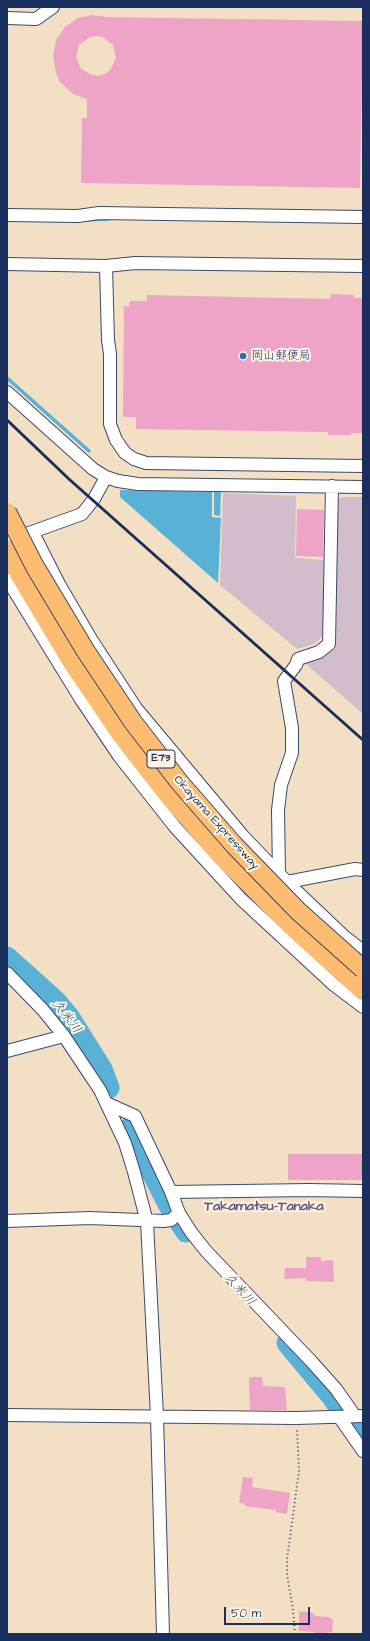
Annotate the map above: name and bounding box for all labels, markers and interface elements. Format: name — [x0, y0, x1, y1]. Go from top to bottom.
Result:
place label: 岡山郵便局 — [251, 349, 311, 363]
marker: 岡山郵便局 — [238, 351, 248, 361]
road number: E73 — [147, 750, 175, 768]
street label: Okayama Expressway — [170, 773, 262, 873]
water label: 久米川 — [48, 997, 84, 1037]
district label: Takamatsu-Tanaka — [204, 1199, 324, 1215]
water label: 久米川 — [220, 1270, 258, 1310]
scale bar — [226, 1599, 312, 1625]
text: 50 m — [231, 1605, 261, 1622]

